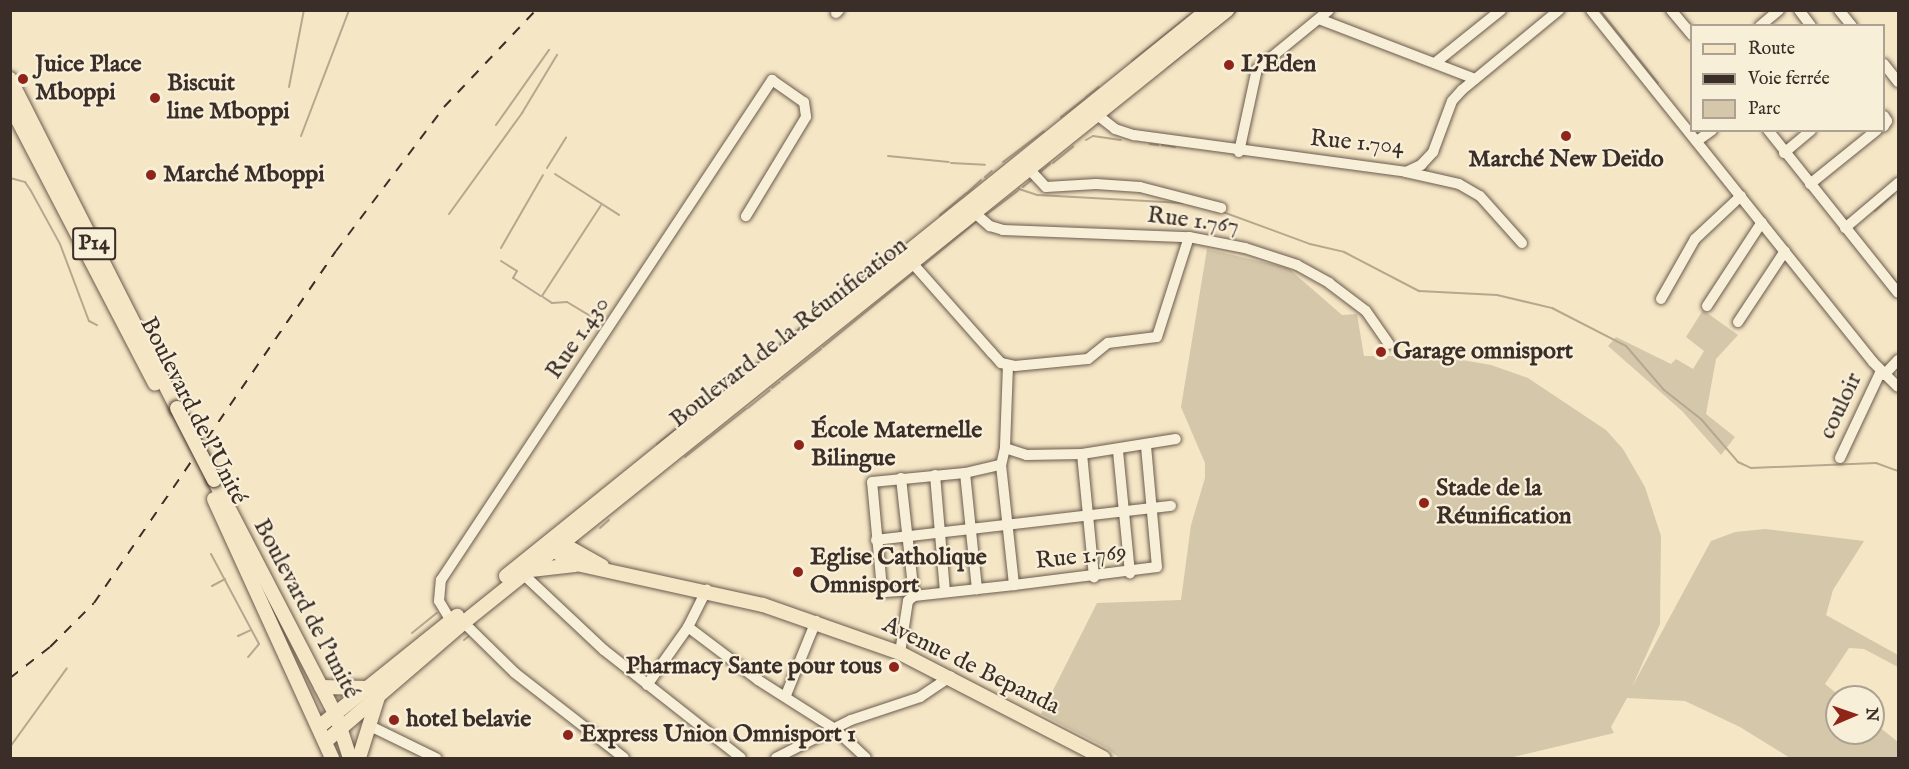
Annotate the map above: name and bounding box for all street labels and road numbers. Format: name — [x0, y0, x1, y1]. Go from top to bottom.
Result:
street label: Rue 1.704 — [1309, 125, 1405, 161]
street label: Rue 1.767 — [1145, 201, 1241, 241]
road number: P14 — [72, 225, 116, 263]
street label: Boulevard de la Réunification — [665, 231, 913, 435]
street label: Rue 1.430 — [540, 291, 616, 385]
street label: Boulevard de l'Unité — [133, 312, 253, 510]
street label: couloir — [1813, 368, 1869, 444]
street label: Boulevard de l'unité — [246, 514, 366, 704]
street label: Rue 1.769 — [1034, 538, 1128, 576]
street label: Avenue de Bepanda — [878, 611, 1064, 721]

